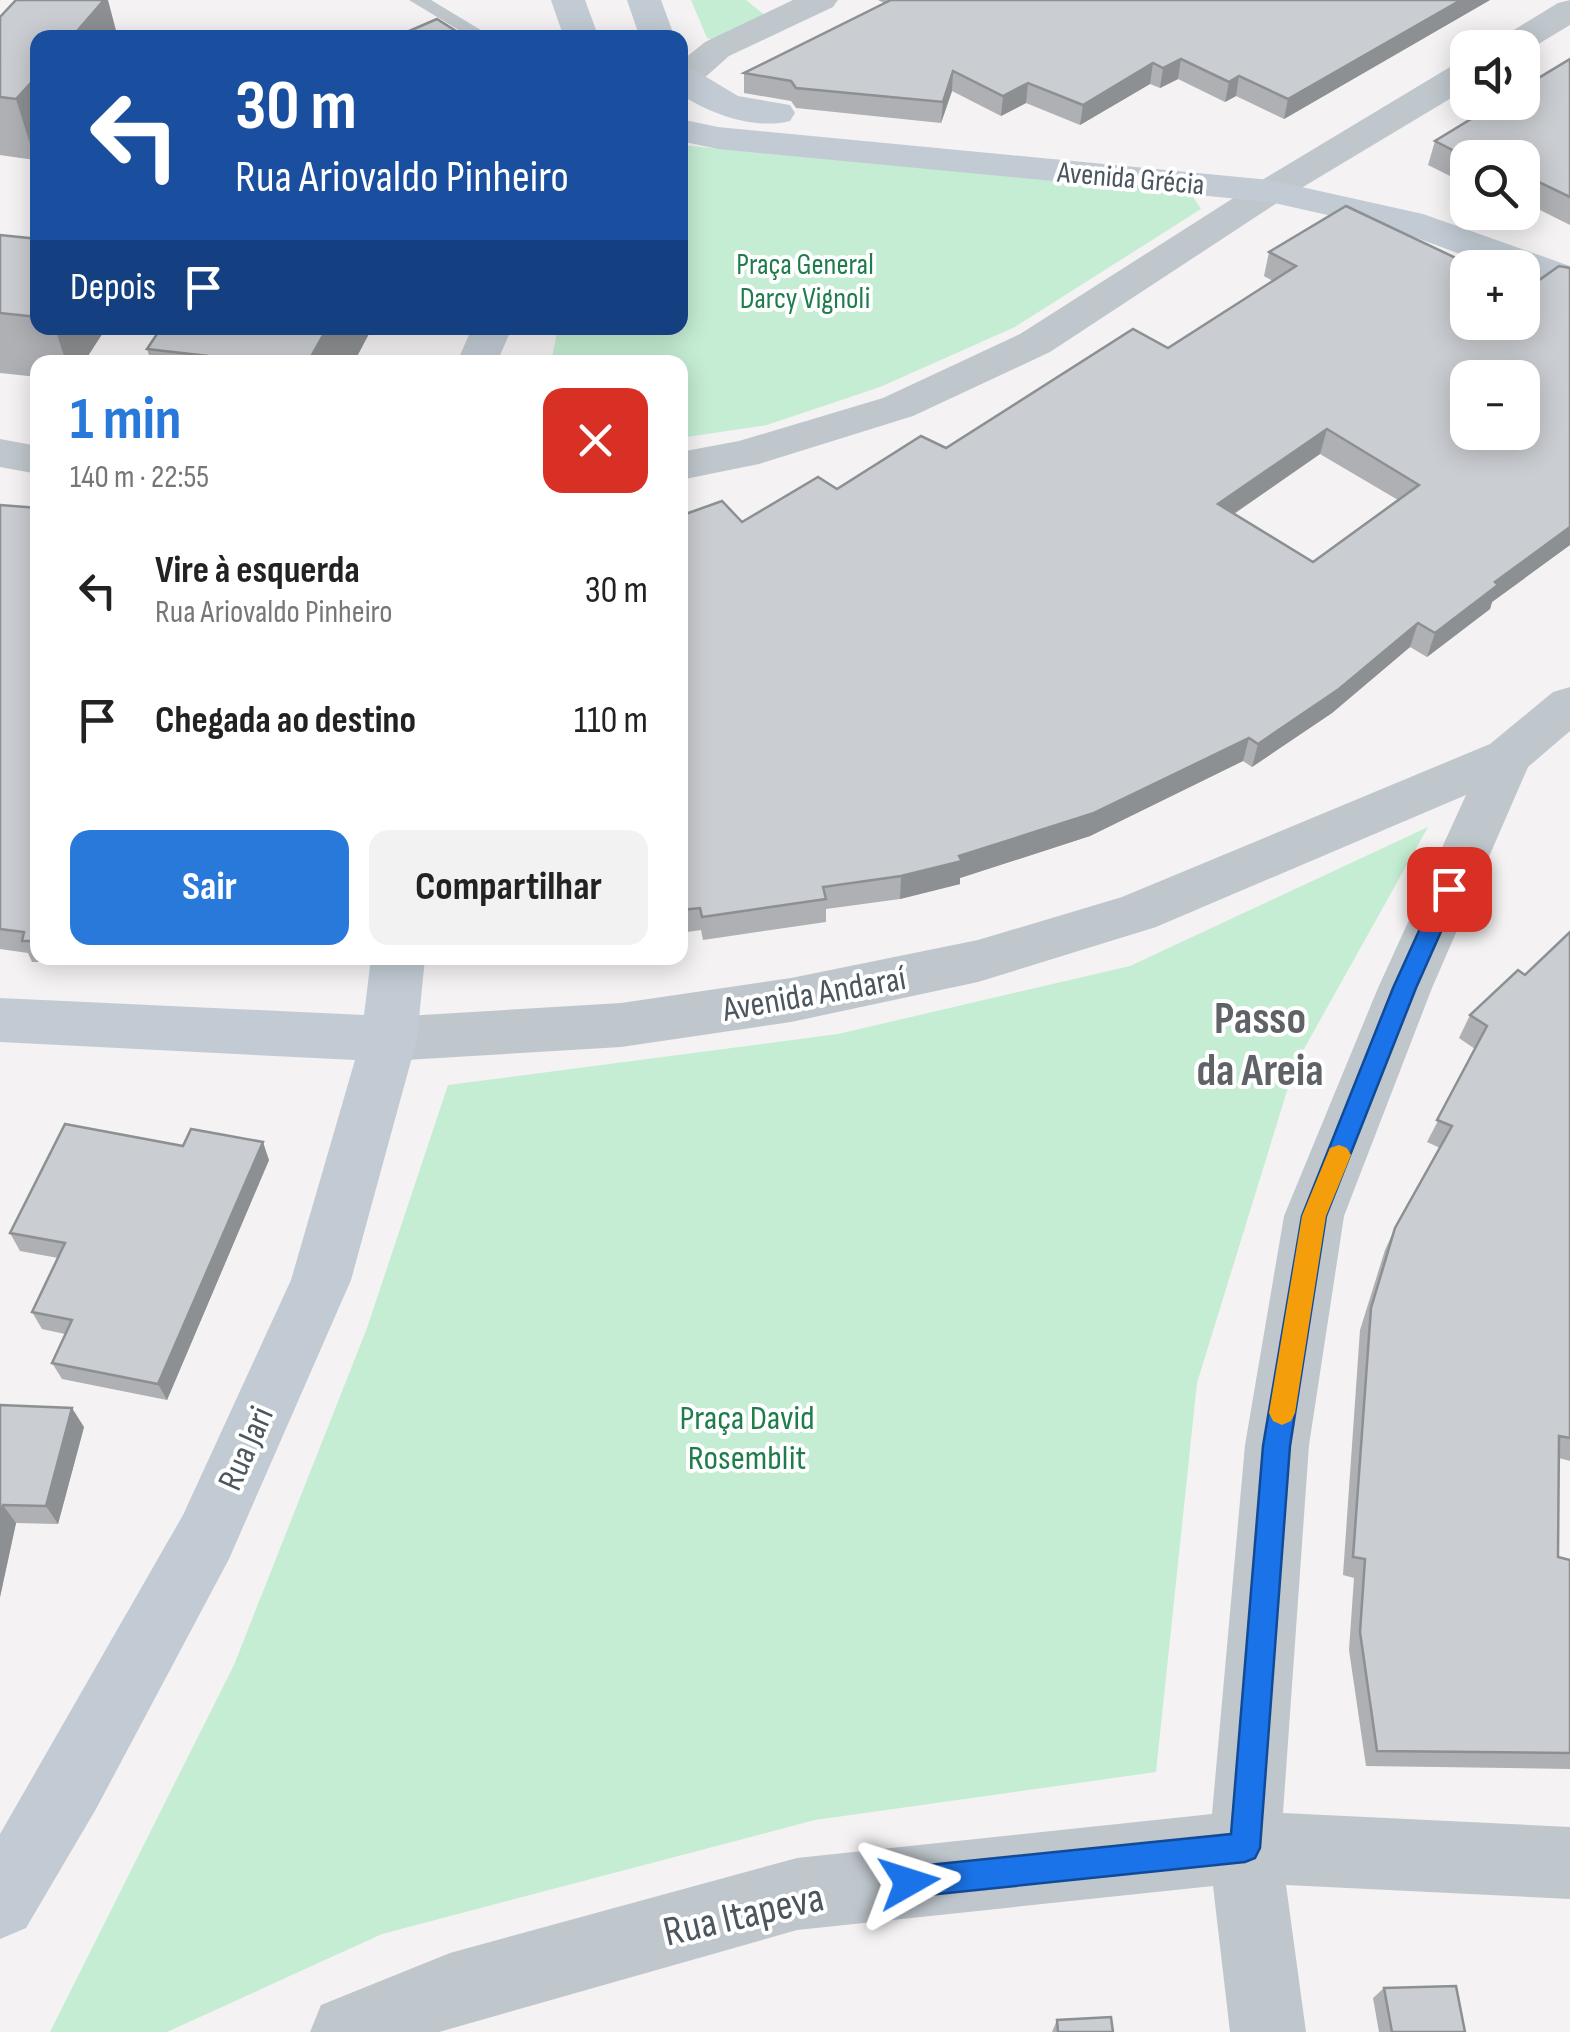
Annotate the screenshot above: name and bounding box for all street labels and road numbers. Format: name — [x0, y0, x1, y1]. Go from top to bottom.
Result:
street label: Avenida Grécia — [1055, 155, 1206, 203]
street label: Avenida Andaraí — [718, 957, 910, 1032]
street label: Rua Jari — [209, 1400, 284, 1497]
street label: Rua Itapeva — [658, 1872, 829, 1959]

